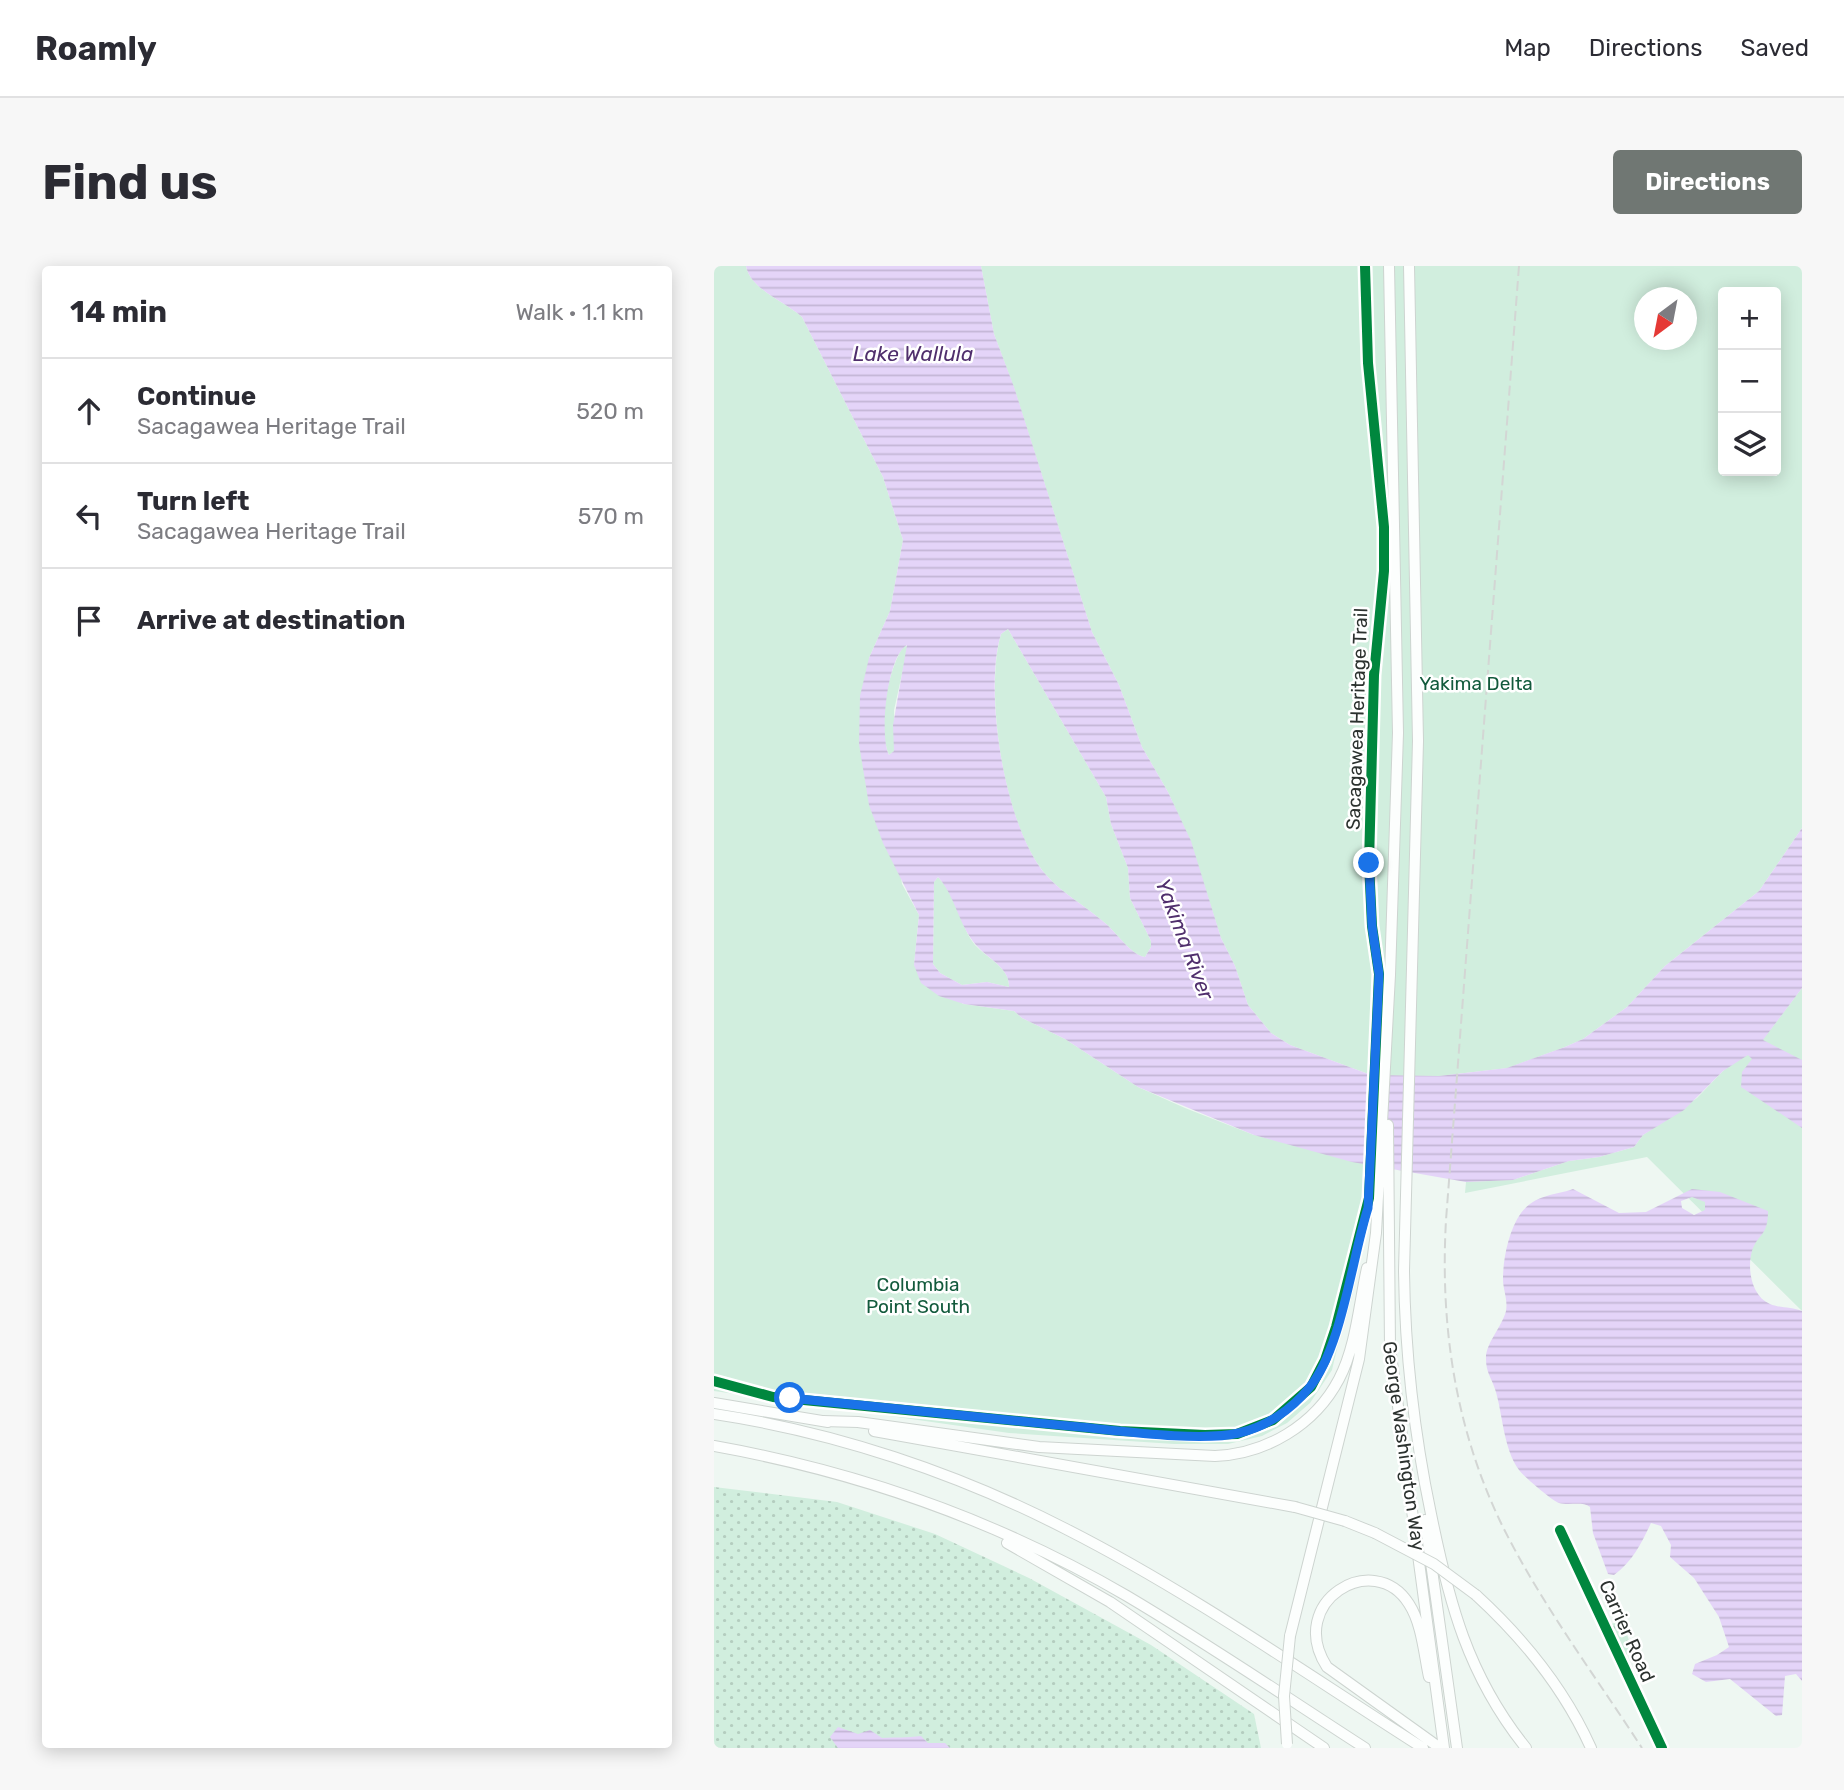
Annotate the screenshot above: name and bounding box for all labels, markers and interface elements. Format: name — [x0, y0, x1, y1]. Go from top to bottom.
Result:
text: Roamly — [35, 29, 157, 68]
text: Map — [1504, 34, 1551, 62]
text: Directions — [1589, 34, 1702, 62]
text: Saved — [1740, 34, 1809, 62]
button: Directions — [1613, 150, 1802, 214]
text: Find us — [42, 153, 218, 211]
north arrow — [1634, 287, 1697, 350]
map controls — [1718, 287, 1781, 476]
button: + — [1718, 287, 1781, 350]
text: 14 min — [70, 294, 167, 330]
text: Walk · 1.1 km — [515, 298, 644, 326]
water label: Lake Wallula — [853, 341, 973, 366]
button: − — [1718, 350, 1781, 413]
text: Continue — [137, 381, 256, 412]
icon: ahead — [70, 392, 108, 430]
text: 520 m — [576, 397, 644, 425]
text: Sacagawea Heritage Trail — [137, 412, 406, 440]
button: layers — [1718, 413, 1781, 476]
text: Turn left — [137, 486, 249, 517]
icon: left — [70, 497, 108, 535]
text: 570 m — [578, 502, 644, 530]
text: Sacagawea Heritage Trail — [137, 517, 406, 545]
icon: arrive — [70, 602, 108, 640]
text: Arrive at destination — [137, 605, 405, 636]
street label: Sacagawea Heritage Trail — [1342, 608, 1372, 830]
park label: Yakima Delta — [1419, 672, 1533, 695]
route end — [1353, 847, 1384, 878]
water label: Yakima River — [1150, 875, 1220, 1004]
park label: Columbia Point South — [866, 1273, 970, 1318]
street label: George Washington Way — [1378, 1340, 1430, 1552]
route start — [774, 1382, 805, 1413]
street label: Carrier Road — [1594, 1576, 1660, 1686]

